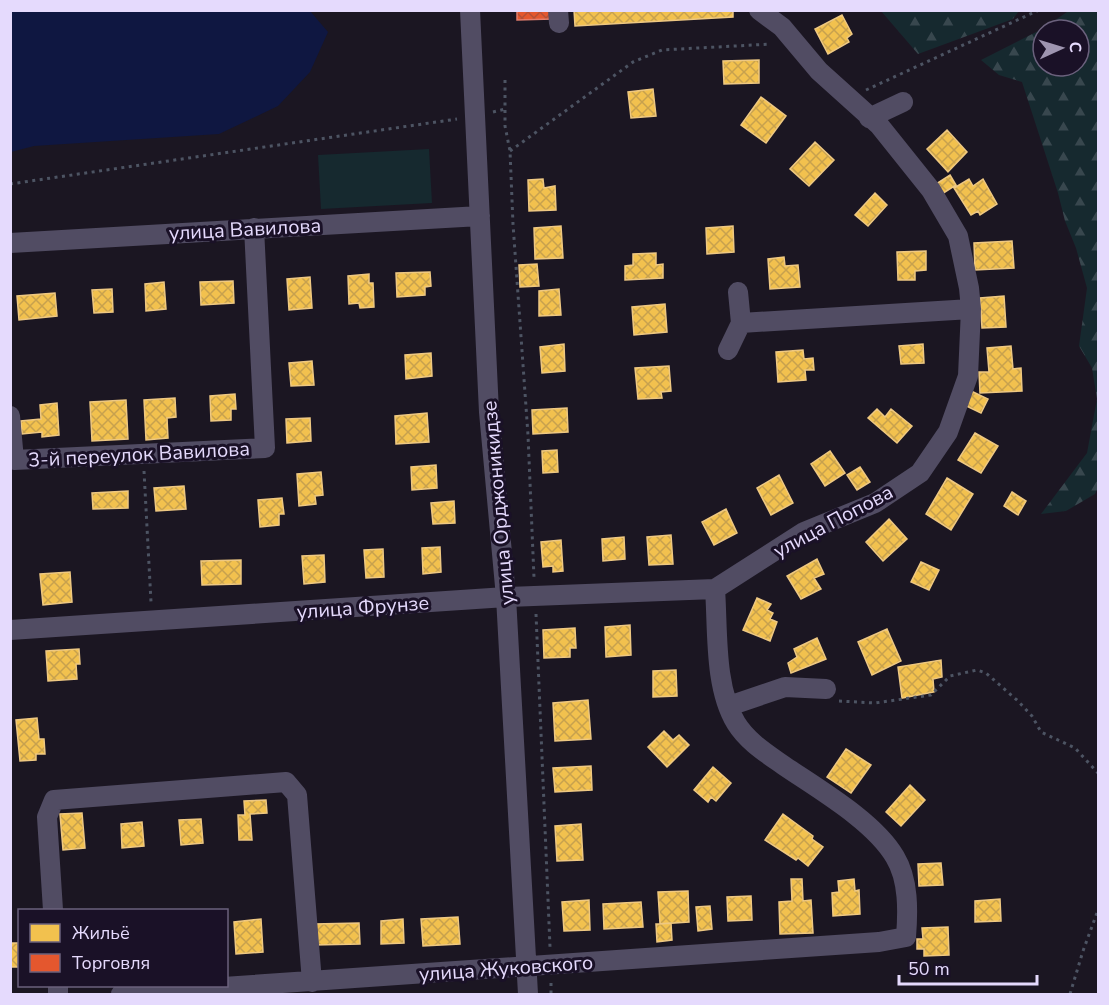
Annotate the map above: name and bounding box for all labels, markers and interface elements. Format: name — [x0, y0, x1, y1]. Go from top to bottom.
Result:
north arrow — [1031, 18, 1091, 78]
text: С — [1064, 41, 1086, 53]
street label: улица Вавилова — [168, 212, 322, 247]
street label: улица Орджоникидзе — [476, 400, 521, 606]
street label: 3-й переулок Вавилова — [27, 435, 251, 474]
street label: улица Попова — [769, 479, 898, 564]
street label: улица Фрунзе — [296, 589, 430, 626]
legend — [18, 909, 228, 987]
text: Жильё — [72, 921, 130, 945]
scale bar — [899, 948, 1037, 986]
street label: улица Жуковского — [418, 949, 594, 988]
text: Торговля — [72, 951, 150, 975]
text: 50 m — [908, 957, 950, 981]

